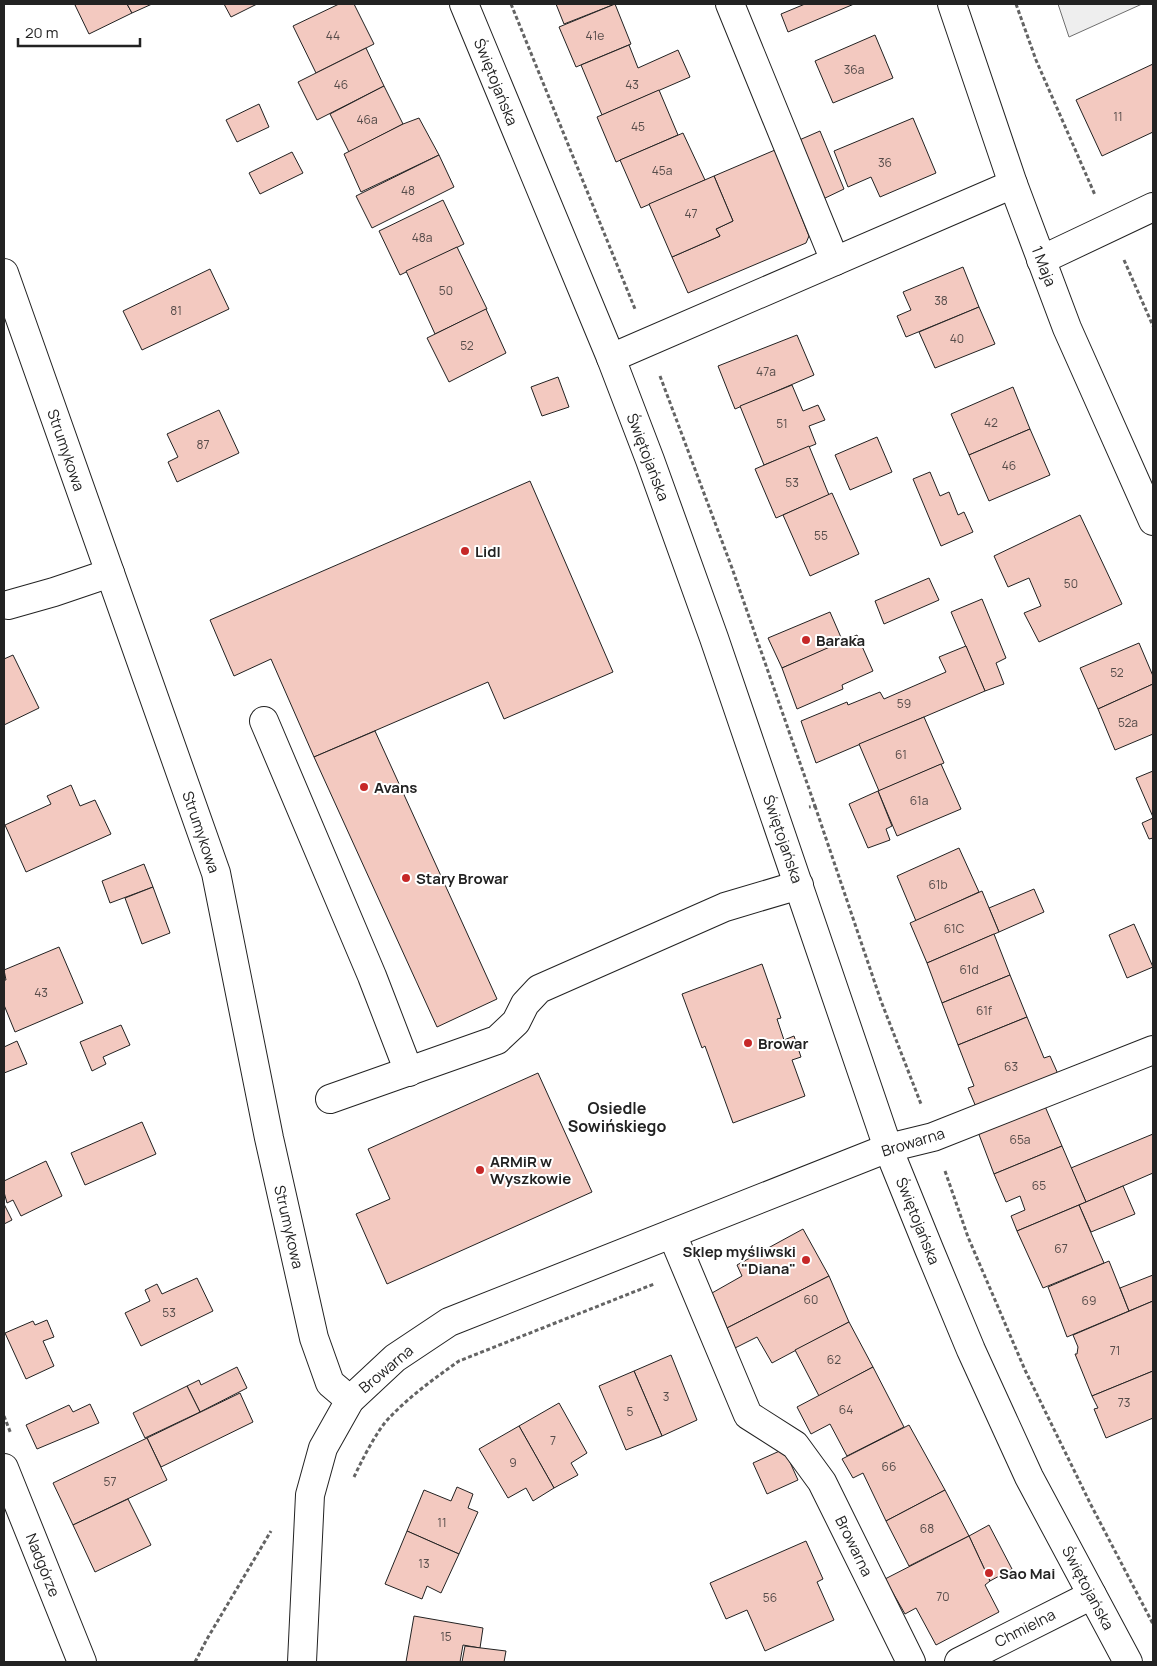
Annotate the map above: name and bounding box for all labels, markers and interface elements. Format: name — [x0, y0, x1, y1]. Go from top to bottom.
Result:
scale bar — [18, 15, 140, 47]
text: 20 m — [25, 22, 58, 43]
house number: 44 — [326, 27, 340, 44]
house number: 41e — [586, 27, 604, 44]
street label: Świętojańska — [469, 35, 523, 129]
house number: 36a — [844, 61, 864, 78]
house number: 46 — [334, 76, 348, 93]
house number: 43 — [625, 76, 639, 93]
house number: 11 — [1113, 108, 1123, 125]
house number: 46a — [356, 111, 378, 128]
house number: 45 — [631, 118, 645, 135]
house number: 36 — [878, 154, 892, 171]
house number: 45a — [652, 162, 672, 179]
house number: 48 — [401, 182, 415, 199]
house number: 47 — [684, 205, 698, 222]
house number: 48a — [412, 229, 432, 246]
street label: 1 Maja — [1027, 243, 1061, 289]
house number: 50 — [439, 282, 453, 299]
house number: 38 — [934, 292, 948, 309]
house number: 81 — [170, 302, 182, 319]
house number: 40 — [950, 330, 964, 347]
house number: 52 — [460, 337, 474, 354]
house number: 47a — [756, 363, 776, 380]
street label: Strumykowa — [42, 406, 90, 494]
street label: Świętojańska — [622, 410, 674, 504]
house number: 42 — [984, 414, 998, 431]
house number: 51 — [776, 415, 788, 432]
house number: 87 — [197, 436, 210, 453]
house number: 46 — [1002, 457, 1016, 474]
house number: 53 — [785, 474, 799, 491]
house number: 55 — [814, 527, 828, 544]
place label: Lidl — [475, 541, 501, 562]
marker: Lidl — [459, 545, 471, 557]
house number: 50 — [1064, 575, 1078, 592]
place label: Baraka — [816, 630, 865, 651]
marker: Baraka — [800, 634, 812, 646]
house number: 52 — [1110, 664, 1124, 681]
house number: 59 — [897, 695, 911, 712]
house number: 52a — [1118, 714, 1138, 731]
house number: 61 — [895, 746, 907, 763]
place label: Avans — [374, 777, 417, 798]
marker: Avans — [358, 781, 370, 793]
street label: Strumykowa — [177, 788, 225, 876]
street label: Świętojańska — [758, 792, 808, 886]
house number: 61a — [910, 792, 928, 809]
place label: Stary Browar — [416, 868, 509, 889]
marker: Stary Browar — [400, 872, 412, 884]
house number: 61b — [928, 876, 948, 893]
house number: 61C — [944, 920, 965, 937]
house number: 61d — [959, 961, 979, 978]
house number: 43 — [34, 984, 48, 1001]
house number: 61f — [976, 1002, 993, 1019]
place label: Browar — [758, 1033, 808, 1054]
marker: Browar — [742, 1037, 754, 1049]
house number: 63 — [1004, 1058, 1018, 1075]
district label: Osiedle Sowińskiego — [568, 1097, 666, 1137]
street label: Browarna — [879, 1122, 947, 1162]
house number: 65a — [1009, 1131, 1031, 1148]
place label: ARMiR w Wyszkowie — [490, 1151, 571, 1189]
marker: ARMiR w Wyszkowie — [474, 1164, 486, 1176]
street label: Świętojańska — [891, 1174, 945, 1268]
house number: 65 — [1032, 1177, 1046, 1194]
street label: Strumykowa — [269, 1183, 309, 1271]
house number: 67 — [1054, 1240, 1068, 1257]
place label: Sklep myśliwski "Diana" — [683, 1241, 796, 1279]
marker: Sklep myśliwski "Diana" — [800, 1254, 812, 1266]
house number: 60 — [804, 1291, 818, 1308]
house number: 69 — [1082, 1292, 1096, 1309]
house number: 53 — [162, 1304, 176, 1321]
street label: Browarna — [354, 1340, 418, 1398]
house number: 71 — [1110, 1342, 1120, 1359]
house number: 62 — [827, 1351, 841, 1368]
house number: 3 — [663, 1388, 669, 1405]
house number: 73 — [1118, 1394, 1130, 1411]
house number: 64 — [839, 1401, 853, 1418]
house number: 5 — [627, 1403, 634, 1420]
house number: 7 — [550, 1432, 556, 1449]
house number: 9 — [509, 1454, 517, 1471]
house number: 66 — [882, 1458, 896, 1475]
house number: 57 — [104, 1473, 116, 1490]
street label: Browarna — [830, 1512, 878, 1580]
house number: 11 — [437, 1514, 447, 1531]
house number: 68 — [920, 1520, 934, 1537]
street label: Nadgórze — [21, 1530, 65, 1600]
street label: Świętojańska — [1057, 1542, 1119, 1634]
house number: 13 — [418, 1555, 430, 1572]
place label: Sao Mai — [999, 1563, 1055, 1584]
marker: Sao Mai — [983, 1567, 995, 1579]
house number: 70 — [936, 1588, 950, 1605]
house number: 56 — [763, 1589, 777, 1606]
street label: Chmielna — [991, 1604, 1059, 1652]
house number: 15 — [440, 1628, 452, 1645]

